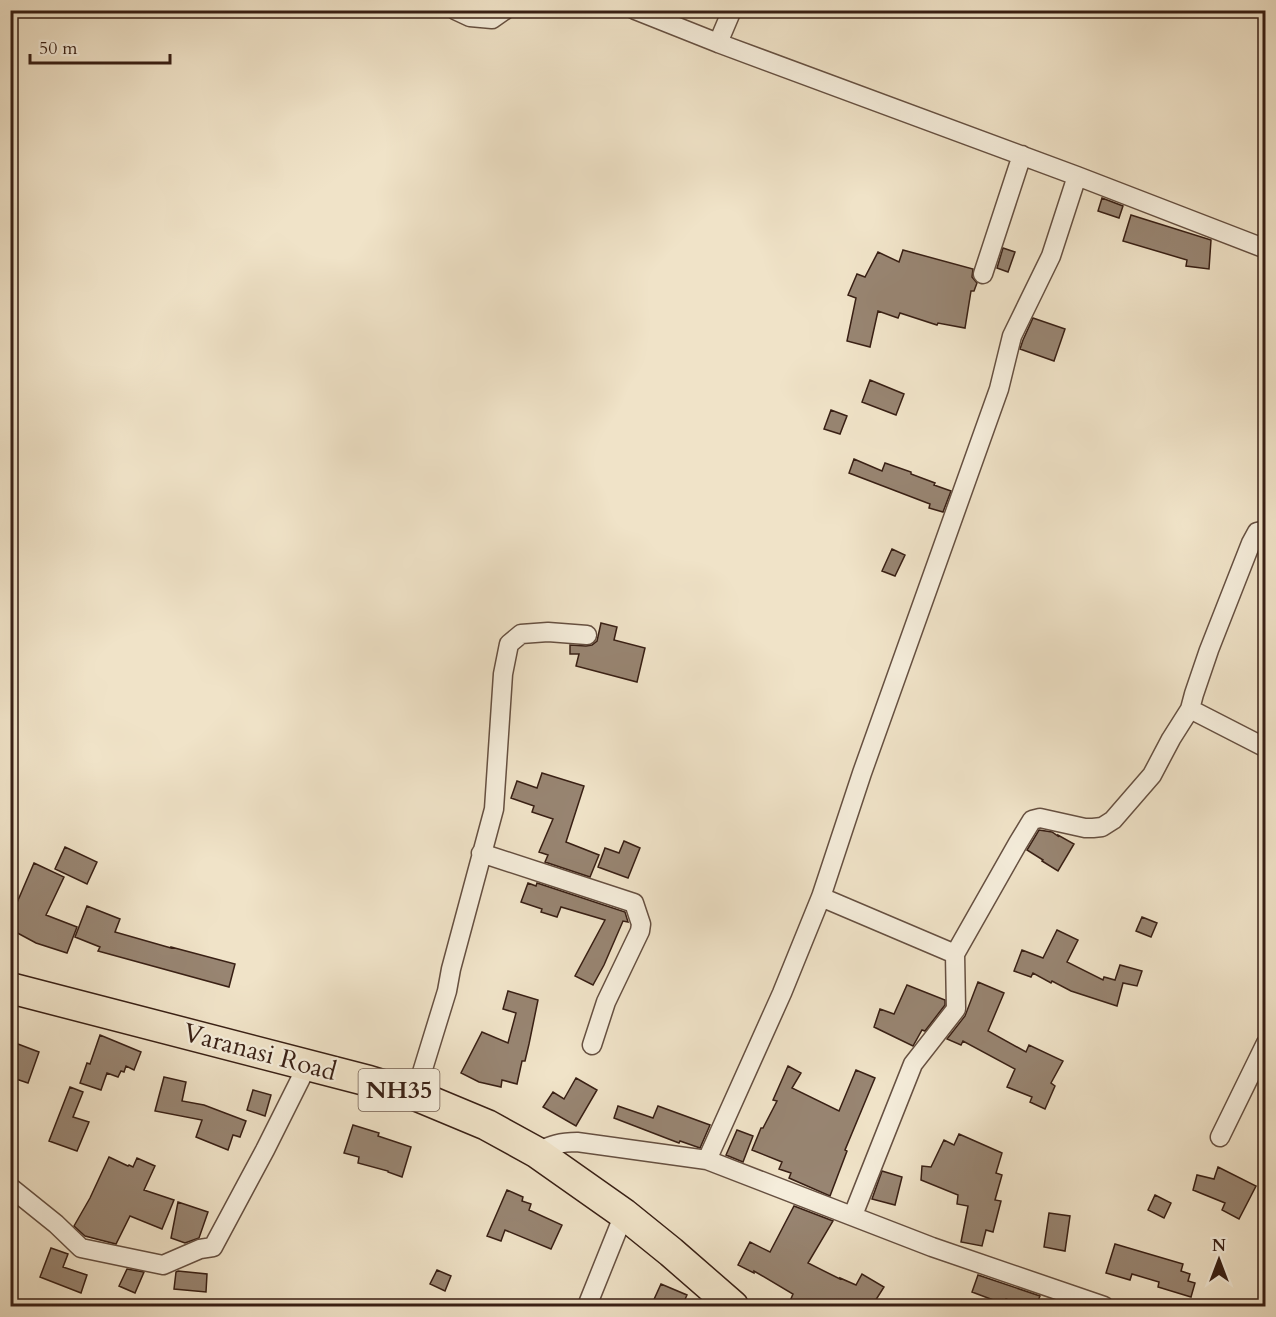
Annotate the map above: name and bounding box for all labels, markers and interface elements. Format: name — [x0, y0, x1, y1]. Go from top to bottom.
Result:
scale bar — [30, 27, 170, 65]
text: 50 m — [39, 36, 78, 61]
street label: Varanasi Road — [180, 1015, 341, 1089]
road number: NH35 — [358, 1069, 440, 1111]
north arrow — [1189, 1230, 1249, 1290]
text: N — [1212, 1235, 1226, 1257]

